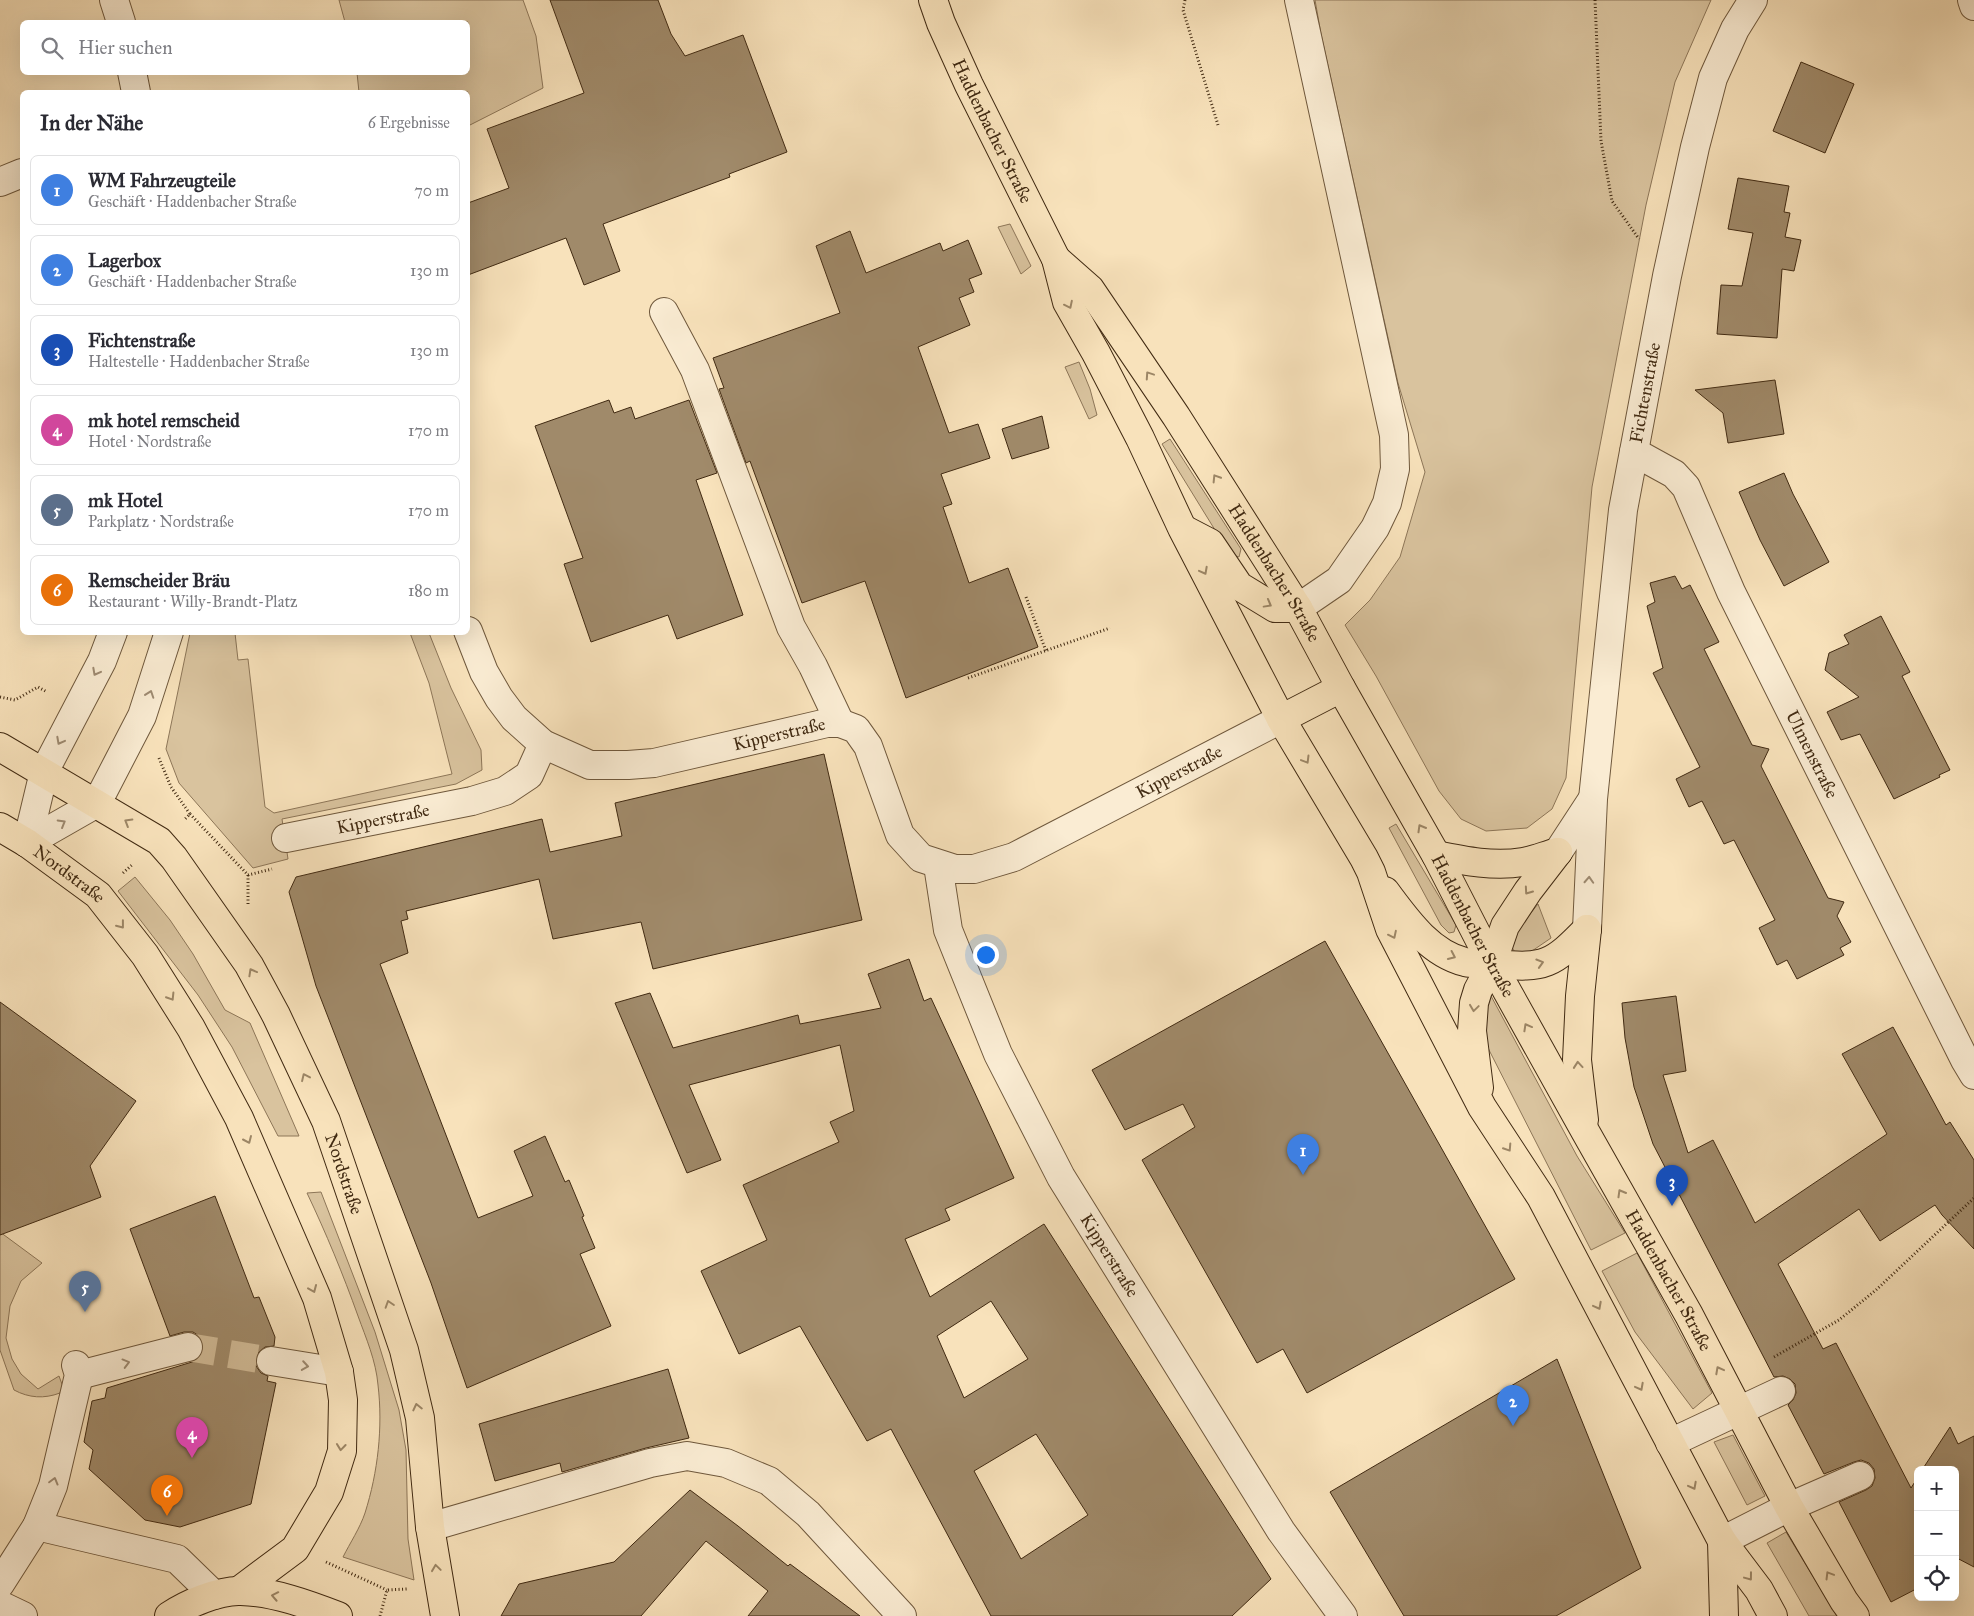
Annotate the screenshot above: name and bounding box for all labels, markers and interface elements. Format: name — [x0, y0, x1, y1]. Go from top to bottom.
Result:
search box — [20, 20, 470, 75]
icon: search — [38, 34, 66, 62]
text: Hier suchen — [78, 36, 172, 59]
street label: Haddenbacher Straße — [948, 55, 1037, 207]
text: In der Nähe — [40, 110, 143, 136]
text: 6 Ergebnisse — [368, 113, 450, 132]
text: WM Fahrzeugteile — [88, 169, 236, 192]
text: 1 — [54, 181, 60, 200]
text: 70 m — [414, 181, 449, 200]
text: Geschäft · Haddenbacher Straße — [88, 192, 297, 211]
text: Lagerbox — [88, 249, 161, 272]
text: 2 — [53, 261, 61, 280]
text: 130 m — [410, 261, 449, 280]
text: Geschäft · Haddenbacher Straße — [88, 272, 297, 291]
one-way arrow — [1063, 300, 1073, 309]
text: Fichtenstraße — [88, 329, 196, 352]
text: 3 — [54, 341, 60, 360]
text: 130 m — [410, 341, 449, 360]
street label: Fichtenstraße — [1625, 341, 1665, 445]
text: Haltestelle · Haddenbacher Straße — [88, 352, 310, 371]
one-way arrow — [1146, 372, 1155, 381]
text: mk hotel remscheid — [88, 409, 240, 432]
text: 4 — [53, 421, 61, 440]
text: 170 m — [408, 421, 449, 440]
text: Hotel · Nordstraße — [88, 432, 211, 451]
one-way arrow — [1212, 474, 1222, 483]
text: mk Hotel — [88, 489, 163, 512]
street label: Haddenbacher Straße — [1224, 500, 1325, 646]
text: 5 — [53, 501, 61, 520]
text: 170 m — [408, 501, 449, 520]
text: Parkplatz · Nordstraße — [88, 512, 234, 531]
one-way arrow — [1198, 566, 1208, 575]
text: Remscheider Bräu — [88, 569, 230, 592]
text: 6 — [53, 581, 61, 600]
text: 180 m — [408, 581, 449, 600]
text: Restaurant · Willy-Brandt-Platz — [88, 592, 298, 611]
one-way arrow — [1263, 597, 1272, 607]
one-way arrow — [92, 667, 102, 676]
one-way arrow — [144, 690, 154, 699]
street label: Ulmenstraße — [1781, 707, 1843, 802]
street label: Kipperstraße — [731, 713, 828, 755]
one-way arrow — [56, 735, 66, 744]
street label: Kipperstraße — [1132, 740, 1226, 803]
one-way arrow — [1300, 755, 1310, 764]
street label: Kipperstraße — [335, 799, 431, 839]
one-way arrow — [125, 818, 134, 828]
one-way arrow — [57, 819, 66, 829]
one-way arrow — [1417, 824, 1427, 833]
street label: Nordstraße — [29, 840, 111, 907]
street label: Haddenbacher Straße — [1426, 851, 1519, 1001]
one-way arrow — [1584, 876, 1595, 884]
one-way arrow — [1525, 885, 1534, 895]
one-way arrow — [116, 919, 124, 928]
one-way arrow — [1387, 929, 1397, 938]
your location — [973, 942, 999, 968]
one-way arrow — [1447, 950, 1456, 961]
one-way arrow — [1536, 959, 1544, 969]
one-way arrow — [249, 968, 259, 977]
one-way arrow — [165, 991, 175, 1000]
one-way arrow — [1469, 1004, 1479, 1013]
one-way arrow — [1524, 1024, 1534, 1033]
one-way arrow — [1573, 1061, 1584, 1069]
one-way arrow — [301, 1073, 311, 1082]
street label: Nordstraße — [320, 1131, 368, 1217]
pin: 1 — [1287, 1134, 1319, 1175]
one-way arrow — [242, 1135, 253, 1144]
one-way arrow — [1502, 1142, 1511, 1151]
pin: 3 — [1656, 1165, 1688, 1206]
one-way arrow — [1617, 1190, 1627, 1199]
street label: Haddenbacher Straße — [1621, 1206, 1717, 1355]
street label: Kipperstraße — [1076, 1210, 1144, 1301]
pin: 5 — [69, 1271, 101, 1312]
one-way arrow — [306, 1284, 317, 1293]
one-way arrow — [385, 1300, 395, 1308]
one-way arrow — [1592, 1301, 1602, 1310]
one-way arrow — [122, 1358, 131, 1369]
one-way arrow — [301, 1361, 309, 1371]
one-way arrow — [1715, 1367, 1725, 1376]
one-way arrow — [1634, 1381, 1644, 1390]
pin: 2 — [1497, 1385, 1529, 1426]
one-way arrow — [412, 1402, 423, 1411]
pin: 4 — [176, 1417, 208, 1458]
one-way arrow — [336, 1443, 347, 1451]
map controls — [1914, 1466, 1959, 1601]
button: + — [1914, 1466, 1959, 1511]
pin: 6 — [151, 1475, 183, 1516]
one-way arrow — [48, 1477, 58, 1485]
one-way arrow — [1687, 1481, 1697, 1490]
button: − — [1914, 1511, 1959, 1556]
button: locate — [1914, 1556, 1959, 1601]
one-way arrow — [431, 1564, 442, 1572]
one-way arrow — [1744, 1571, 1752, 1580]
one-way arrow — [1825, 1572, 1835, 1581]
one-way arrow — [270, 1591, 279, 1602]

